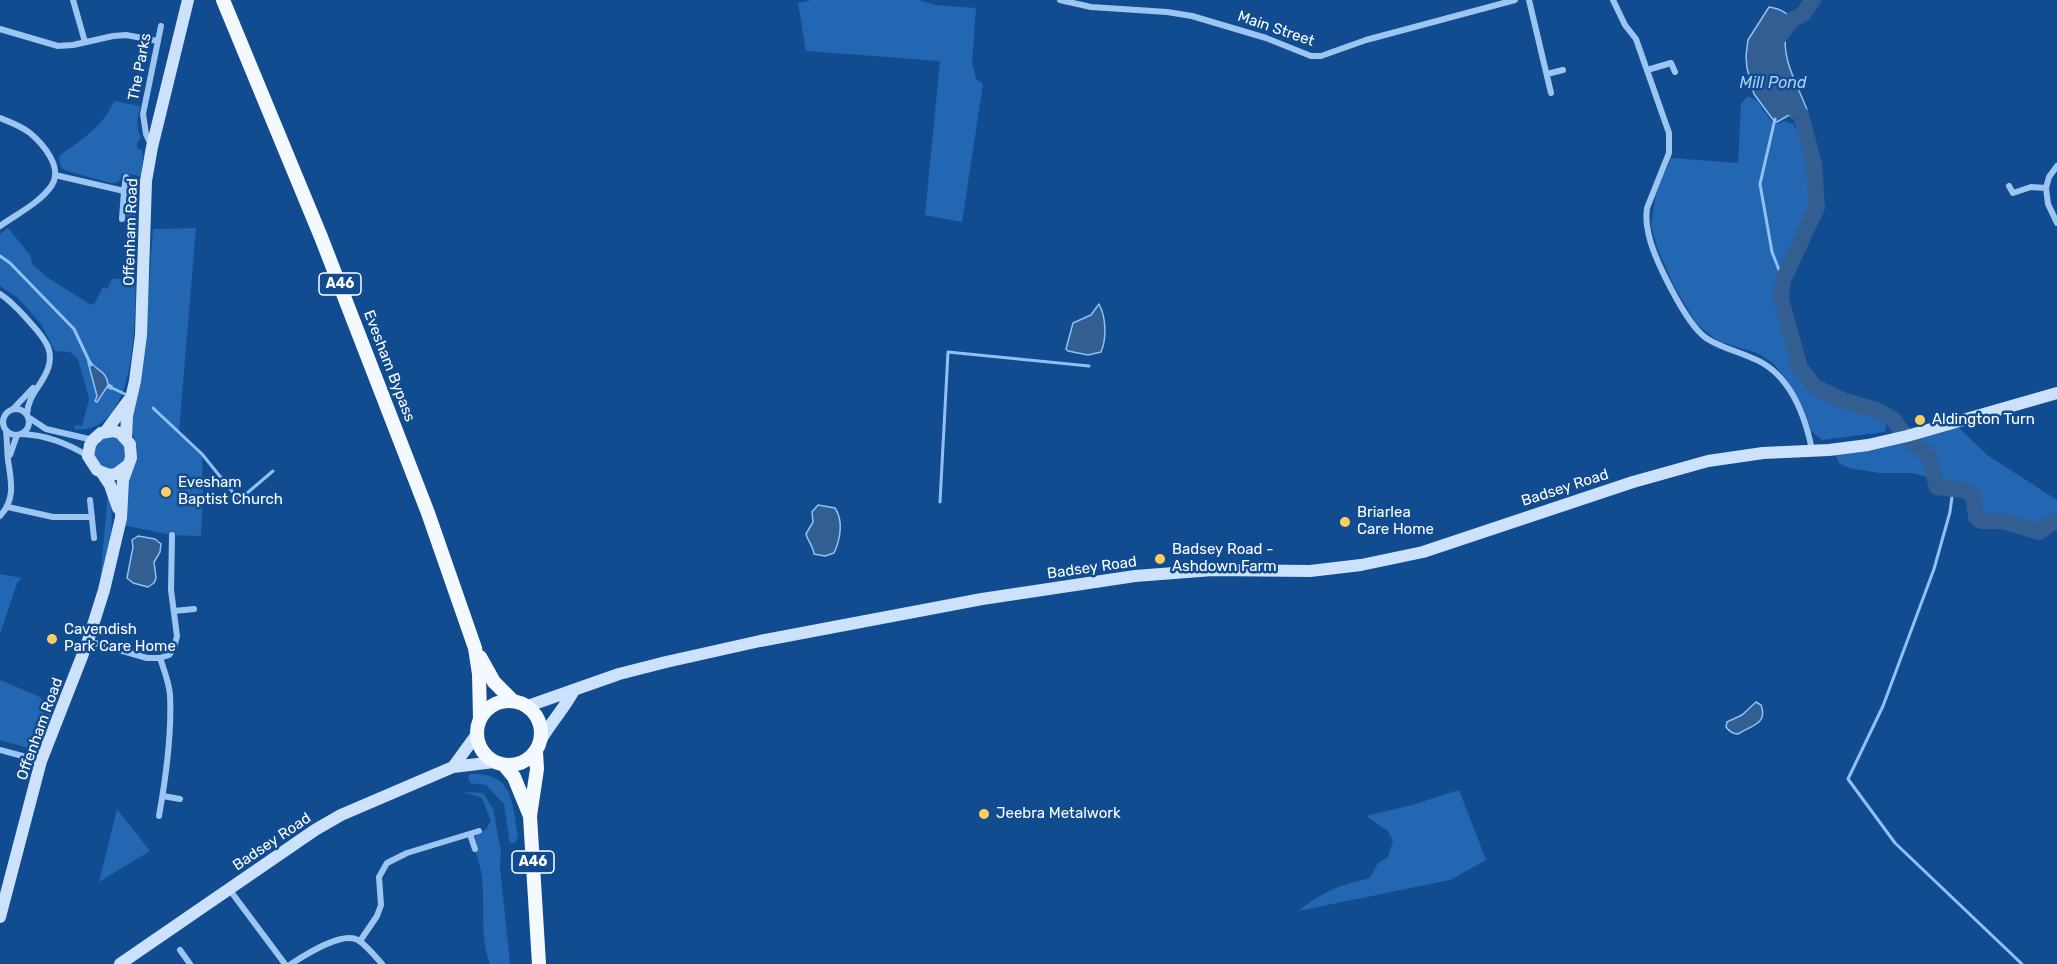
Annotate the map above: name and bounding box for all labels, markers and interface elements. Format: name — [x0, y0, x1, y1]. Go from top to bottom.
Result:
street label: Main Street — [1235, 7, 1317, 51]
street label: The Parks — [125, 32, 155, 102]
water label: Mill Pond — [1739, 73, 1807, 93]
street label: Offenham Road — [120, 178, 142, 286]
road number: A46 — [319, 273, 361, 295]
street label: Evesham Bypass — [359, 308, 419, 424]
place label: Aldington Turn — [1932, 411, 2035, 429]
marker: Aldington Turn — [1913, 413, 1927, 427]
street label: Badsey Road — [1519, 465, 1611, 511]
place label: Evesham Baptist Church — [178, 474, 283, 509]
marker: Evesham Baptist Church — [159, 485, 173, 499]
place label: Briarlea Care Home — [1357, 504, 1434, 539]
marker: Briarlea Care Home — [1338, 515, 1352, 529]
place label: Badsey Road - Ashdown Farm — [1172, 541, 1277, 576]
marker: Badsey Road - Ashdown Farm — [1153, 552, 1167, 566]
street label: Badsey Road — [1046, 553, 1138, 583]
place label: Cavendish Park Care Home — [64, 621, 176, 656]
marker: Cavendish Park Care Home — [45, 632, 59, 646]
street label: Offenham Road — [13, 675, 67, 783]
place label: Jeebra Metalwork — [996, 805, 1121, 823]
marker: Jeebra Metalwork — [977, 807, 991, 821]
street label: Badsey Road — [229, 809, 315, 875]
road number: A46 — [512, 851, 554, 873]

